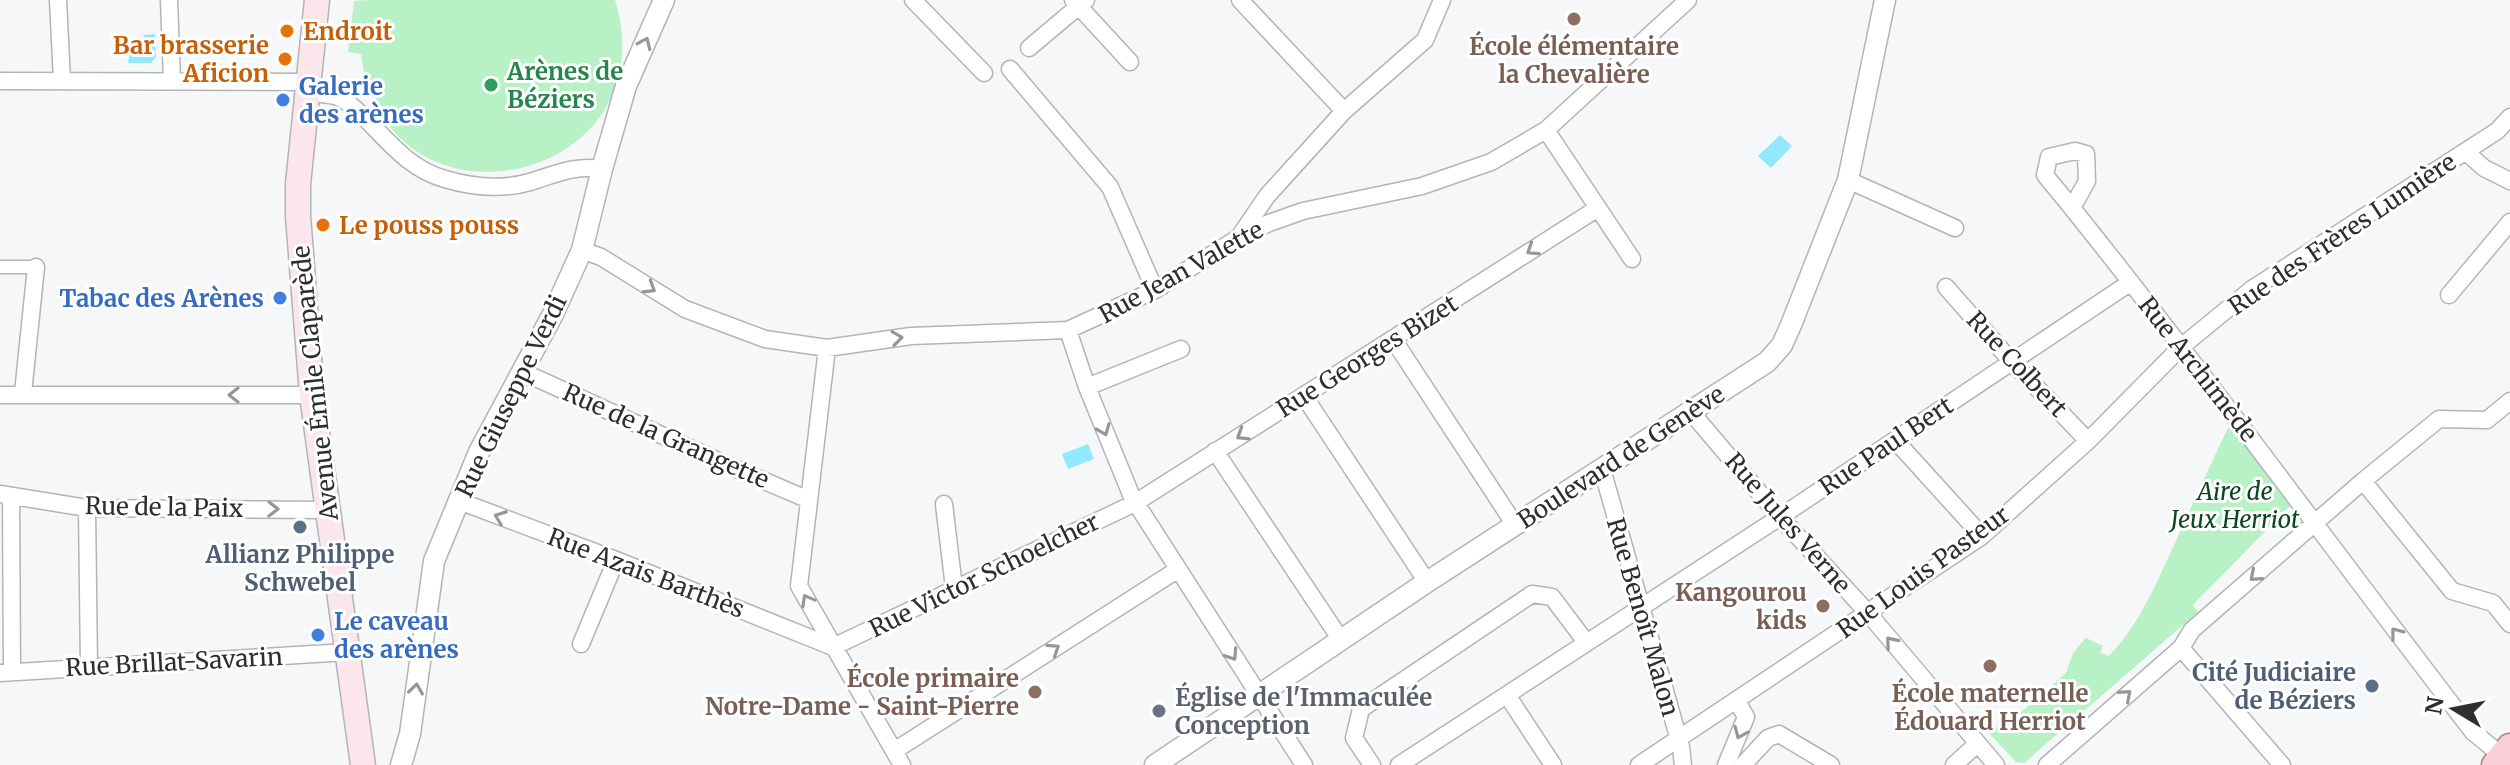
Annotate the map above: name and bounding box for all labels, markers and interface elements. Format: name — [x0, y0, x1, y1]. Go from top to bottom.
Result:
marker: École élémentaire la Chevalière — [1565, 10, 1583, 28]
place label: Endroit — [303, 16, 393, 47]
marker: Endroit — [278, 22, 296, 40]
place label: Bar brasserie Aficion — [113, 30, 269, 89]
place label: École élémentaire la Chevalière — [1469, 30, 1679, 90]
one-way arrow — [636, 37, 652, 51]
marker: Bar brasserie Aficion — [276, 50, 294, 68]
place label: Arènes de Béziers — [506, 56, 623, 115]
place label: Galerie des arènes — [299, 71, 424, 130]
marker: Arènes de Béziers — [482, 76, 500, 94]
marker: Galerie des arènes — [274, 91, 292, 109]
street label: Rue des Frères Lumière — [2222, 146, 2462, 322]
place label: Le pouss pouss — [339, 210, 519, 241]
street label: Rue Jean Valette — [1093, 214, 1269, 330]
marker: Le pouss pouss — [314, 216, 332, 234]
one-way arrow — [1526, 241, 1541, 256]
street label: Avenue Émile Claparède — [284, 244, 345, 523]
one-way arrow — [641, 278, 656, 294]
place label: Tabac des Arènes — [59, 283, 264, 314]
street label: Rue Georges Bizet — [1271, 287, 1464, 424]
marker: Tabac des Arènes — [271, 289, 289, 307]
street label: Rue Giuseppe Verdi — [449, 289, 574, 502]
street label: Rue Archimède — [2132, 290, 2264, 448]
street label: Rue Colbert — [1960, 305, 2074, 424]
one-way arrow — [891, 330, 904, 347]
street label: Rue de la Grangette — [558, 377, 774, 495]
street label: Boulevard de Genève — [1512, 379, 1730, 535]
one-way arrow — [227, 386, 240, 404]
street label: Rue Paul Bert — [1813, 390, 1959, 502]
one-way arrow — [1095, 422, 1111, 436]
one-way arrow — [1236, 425, 1251, 440]
street label: Rue Jules Verne — [1718, 446, 1858, 600]
park label: Aire de Jeux Herriot — [2168, 476, 2300, 535]
street label: Rue de la Paix — [84, 490, 244, 524]
street label: Rue Louis Pasteur — [1831, 499, 2016, 645]
one-way arrow — [267, 500, 280, 518]
street label: Rue Victor Schoelcher — [864, 506, 1104, 644]
one-way arrow — [494, 510, 508, 527]
street label: Rue Benoît Malon — [1600, 514, 1686, 720]
marker: Allianz Philippe Schwebel — [291, 518, 309, 536]
street label: Rue Azais Barthès — [543, 521, 749, 625]
place label: Allianz Philippe Schwebel — [205, 539, 394, 598]
one-way arrow — [2249, 566, 2264, 581]
place label: Kangourou kids — [1675, 577, 1807, 636]
one-way arrow — [802, 594, 817, 609]
marker: Kangourou kids — [1814, 597, 1832, 615]
place label: Le caveau des arènes — [334, 606, 459, 665]
marker: Le caveau des arènes — [309, 626, 327, 644]
one-way arrow — [2392, 627, 2406, 641]
one-way arrow — [1886, 636, 1901, 651]
street label: Rue Brillat-Savarin — [65, 641, 284, 683]
one-way arrow — [1045, 643, 1060, 658]
one-way arrow — [1223, 647, 1238, 661]
marker: École maternelle Édouard Herriot — [1981, 657, 1999, 675]
place label: Cité Judiciaire de Béziers — [2192, 657, 2356, 716]
place label: École primaire Notre-Dame - Saint-Pierre — [705, 662, 1019, 722]
north arrow — [2414, 669, 2494, 749]
place label: École maternelle Édouard Herriot — [1892, 677, 2088, 737]
marker: Cité Judiciaire de Béziers — [2363, 677, 2381, 695]
place label: Église de l'Immaculée Conception — [1175, 681, 1432, 741]
one-way arrow — [408, 682, 425, 695]
marker: École primaire Notre-Dame - Saint-Pierre — [1026, 683, 1044, 701]
one-way arrow — [2117, 690, 2132, 705]
text: N — [2419, 694, 2450, 717]
marker: Église de l'Immaculée Conception — [1150, 702, 1168, 720]
one-way arrow — [1733, 724, 1749, 739]

